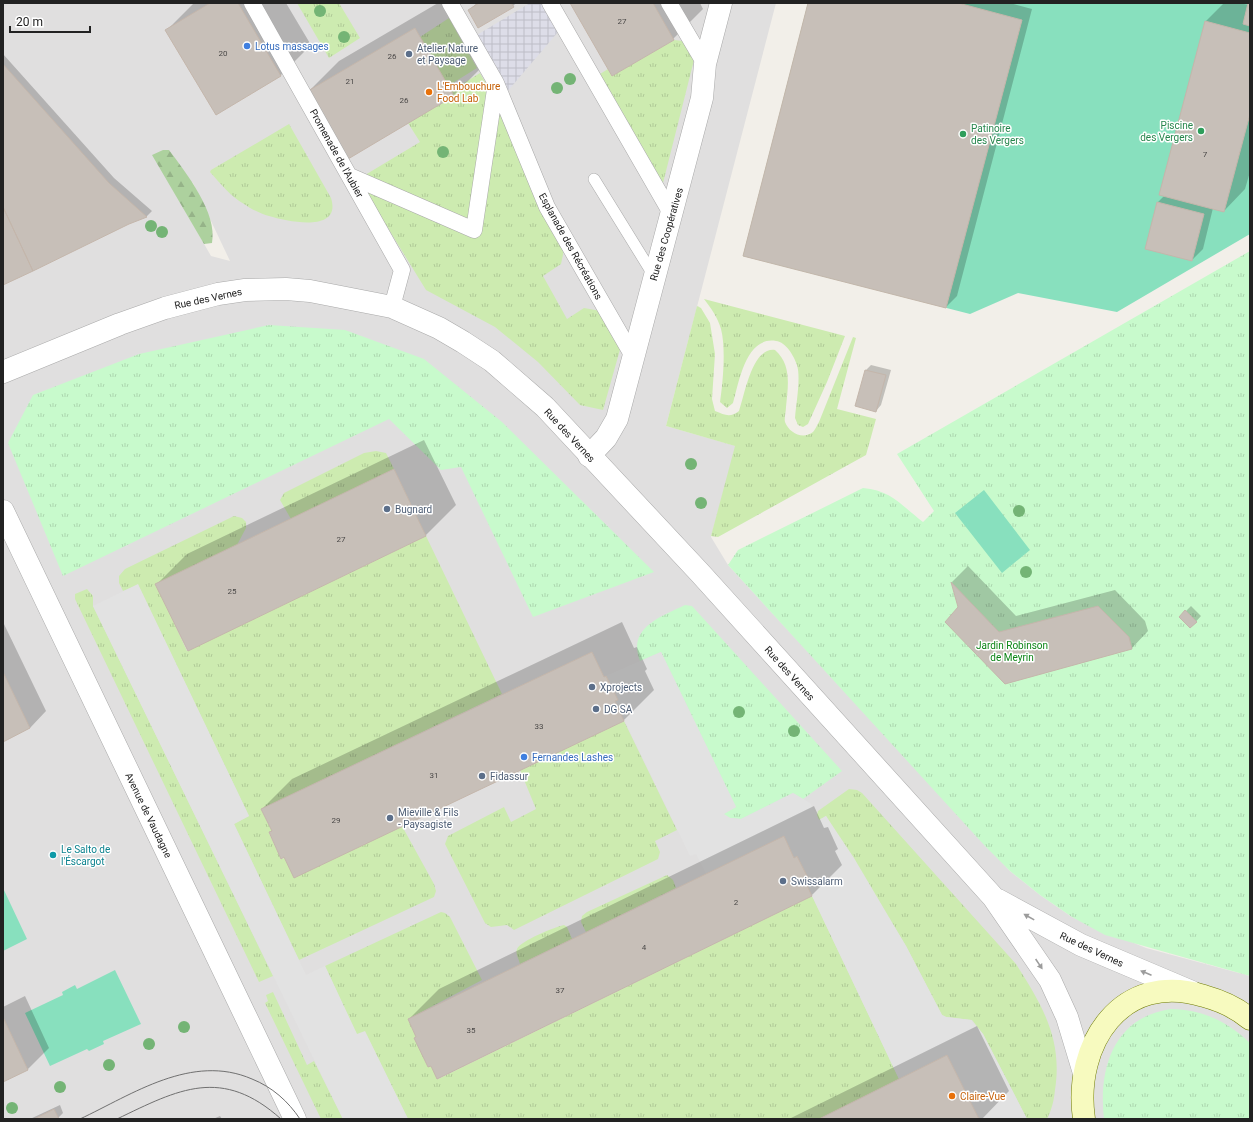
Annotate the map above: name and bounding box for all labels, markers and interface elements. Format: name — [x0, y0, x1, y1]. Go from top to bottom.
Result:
scale bar — [10, 8, 90, 34]
text: 20 m — [16, 15, 43, 29]
house number: 27 — [618, 17, 627, 26]
marker: Lotus massages — [242, 41, 252, 51]
place label: Lotus massages — [255, 41, 329, 52]
place label: Atelier Nature et Paysage — [417, 43, 478, 66]
house number: 20 — [219, 49, 228, 58]
marker: Atelier Nature et Paysage — [404, 49, 414, 59]
house number: 26 — [388, 52, 397, 61]
house number: 21 — [346, 77, 355, 86]
place label: L'Embouchure Food Lab — [437, 81, 500, 104]
marker: L'Embouchure Food Lab — [424, 87, 434, 97]
house number: 26 — [400, 96, 409, 105]
street label: Promenade de l'Aubier — [308, 107, 366, 200]
place label: Piscine des Vergers — [1140, 120, 1193, 143]
place label: Patinoire des Vergers — [971, 123, 1024, 146]
marker: Piscine des Vergers — [1196, 126, 1206, 136]
marker: Patinoire des Vergers — [958, 129, 968, 139]
house number: 7 — [1203, 150, 1208, 159]
street label: Rue des Coopératives — [648, 186, 685, 282]
street label: Esplanade des Récréations — [537, 191, 604, 301]
street label: Rue des Vernes — [173, 286, 243, 311]
street label: Rue des Vernes — [542, 406, 597, 464]
marker: Bugnard — [382, 504, 392, 514]
place label: Bugnard — [395, 504, 432, 515]
house number: 27 — [337, 535, 346, 544]
house number: 25 — [228, 587, 237, 596]
park label: Jardin Robinson de Meyrin — [976, 640, 1048, 663]
street label: Rue des Vernes — [762, 644, 817, 703]
marker: Xprojects — [587, 682, 597, 692]
place label: Xprojects — [600, 682, 642, 693]
marker: DG SA — [591, 704, 601, 714]
place label: DG SA — [604, 704, 633, 715]
house number: 33 — [535, 722, 544, 731]
marker: Fernandes Lashes — [519, 752, 529, 762]
place label: Fernandes Lashes — [532, 752, 613, 763]
street label: Avenue de Vaudagne — [123, 771, 174, 860]
house number: 31 — [430, 771, 439, 780]
marker: Fidassur — [477, 771, 487, 781]
place label: Fidassur — [490, 771, 529, 782]
place label: Mieville & Fils - Paysagiste — [398, 807, 459, 830]
marker: Mieville & Fils - Paysagiste — [385, 813, 395, 823]
house number: 29 — [332, 816, 341, 825]
place label: Le Salto de l'Éscargot — [61, 844, 110, 867]
marker: Le Salto de l'Éscargot — [48, 850, 58, 860]
marker: Swissalarm — [778, 876, 788, 886]
place label: Swissalarm — [791, 876, 843, 887]
house number: 2 — [734, 898, 739, 907]
one-way arrow — [1023, 913, 1035, 920]
street label: Rue des Vernes — [1058, 930, 1125, 969]
house number: 4 — [642, 943, 647, 952]
one-way arrow — [1035, 959, 1043, 969]
one-way arrow — [1140, 969, 1152, 975]
house number: 37 — [556, 986, 565, 995]
house number: 35 — [467, 1026, 476, 1035]
marker: Claire-Vue — [947, 1091, 957, 1101]
place label: Claire-Vue — [960, 1091, 1005, 1102]

